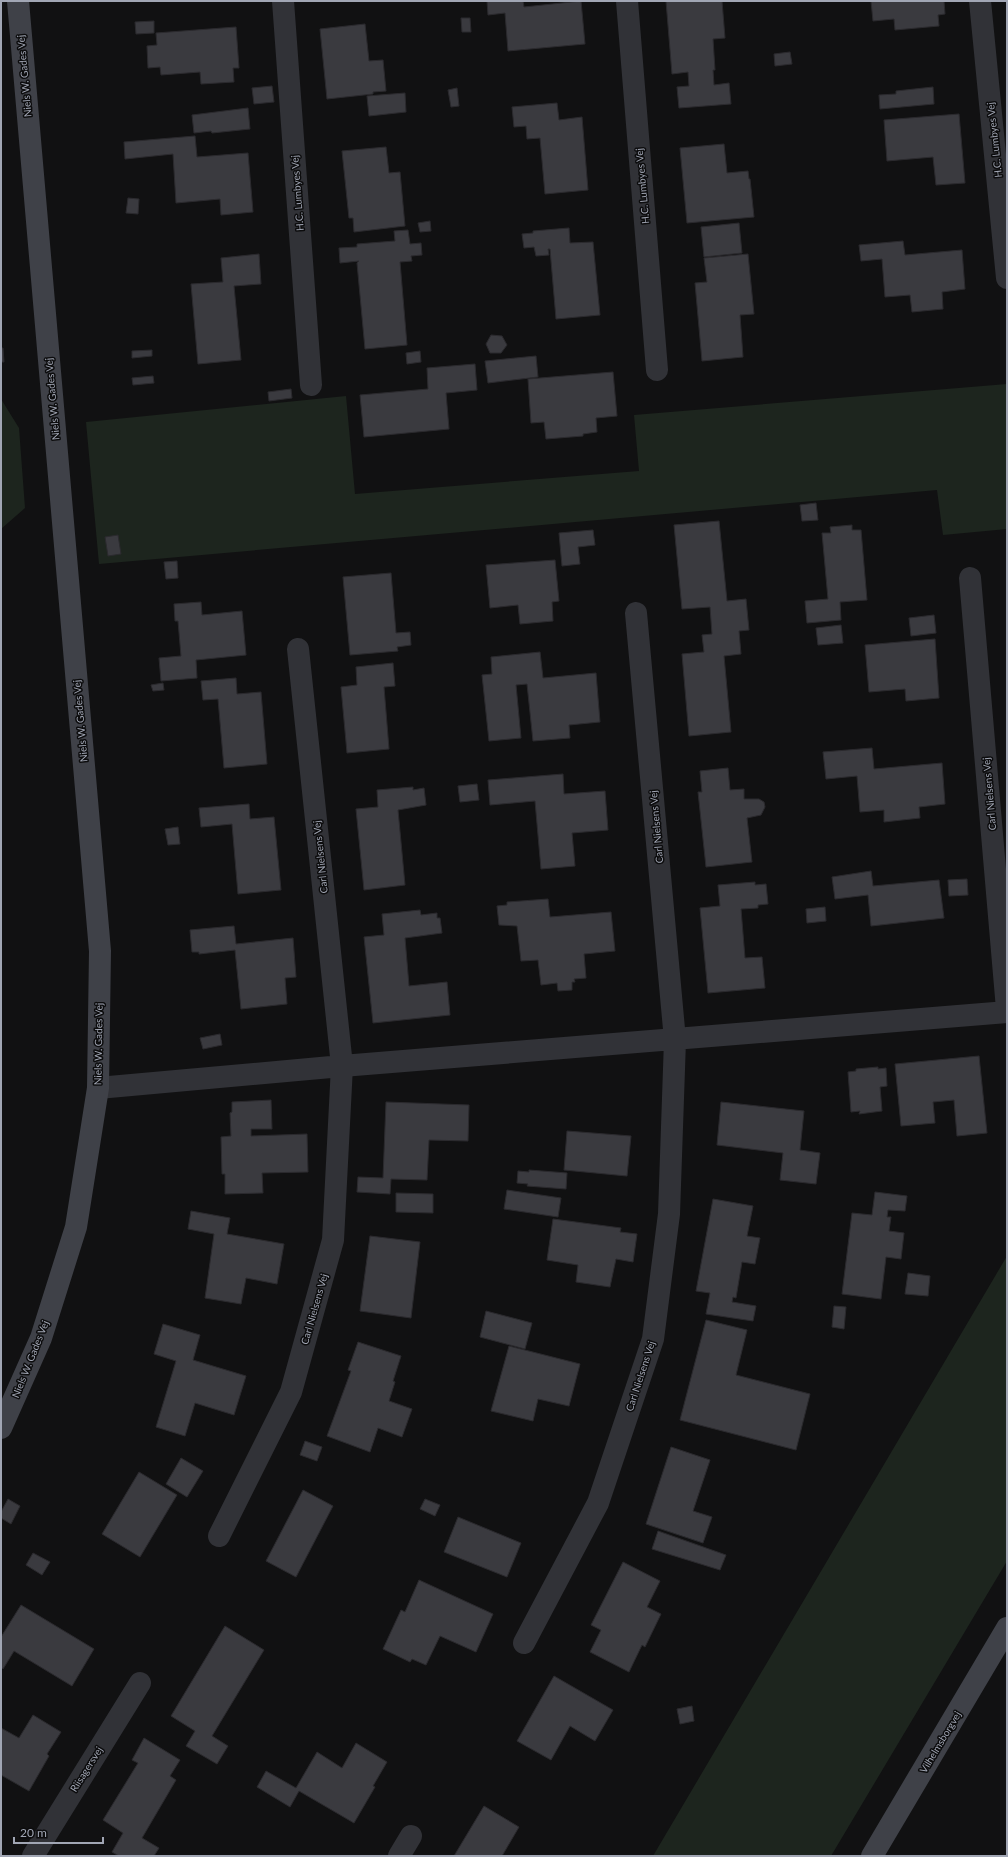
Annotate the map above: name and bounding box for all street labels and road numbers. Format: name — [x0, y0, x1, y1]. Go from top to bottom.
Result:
street label: Niels W. Gades Vej — [14, 34, 34, 118]
street label: H.C. Lumbyes Vej — [984, 102, 1004, 178]
street label: H.C. Lumbyes Vej — [633, 148, 651, 224]
street label: H.C. Lumbyes Vej — [288, 155, 306, 231]
street label: Niels W. Gades Vej — [42, 357, 62, 441]
street label: Niels W. Gades Vej — [70, 679, 90, 763]
street label: Carl Nielsens Vej — [980, 757, 998, 831]
street label: Carl Nielsens Vej — [647, 790, 665, 864]
street label: Carl Nielsens Vej — [310, 820, 330, 894]
street label: Niels W. Gades Vej — [91, 1003, 105, 1085]
street label: Carl Nielsens Vej — [298, 1272, 330, 1346]
street label: Niels W. Gades Vej — [9, 1319, 51, 1399]
street label: Carl Nielsens Vej — [623, 1339, 657, 1413]
street label: Vilhelmsborgvej — [917, 1709, 963, 1775]
street label: Riisagersvej — [67, 1744, 105, 1794]

